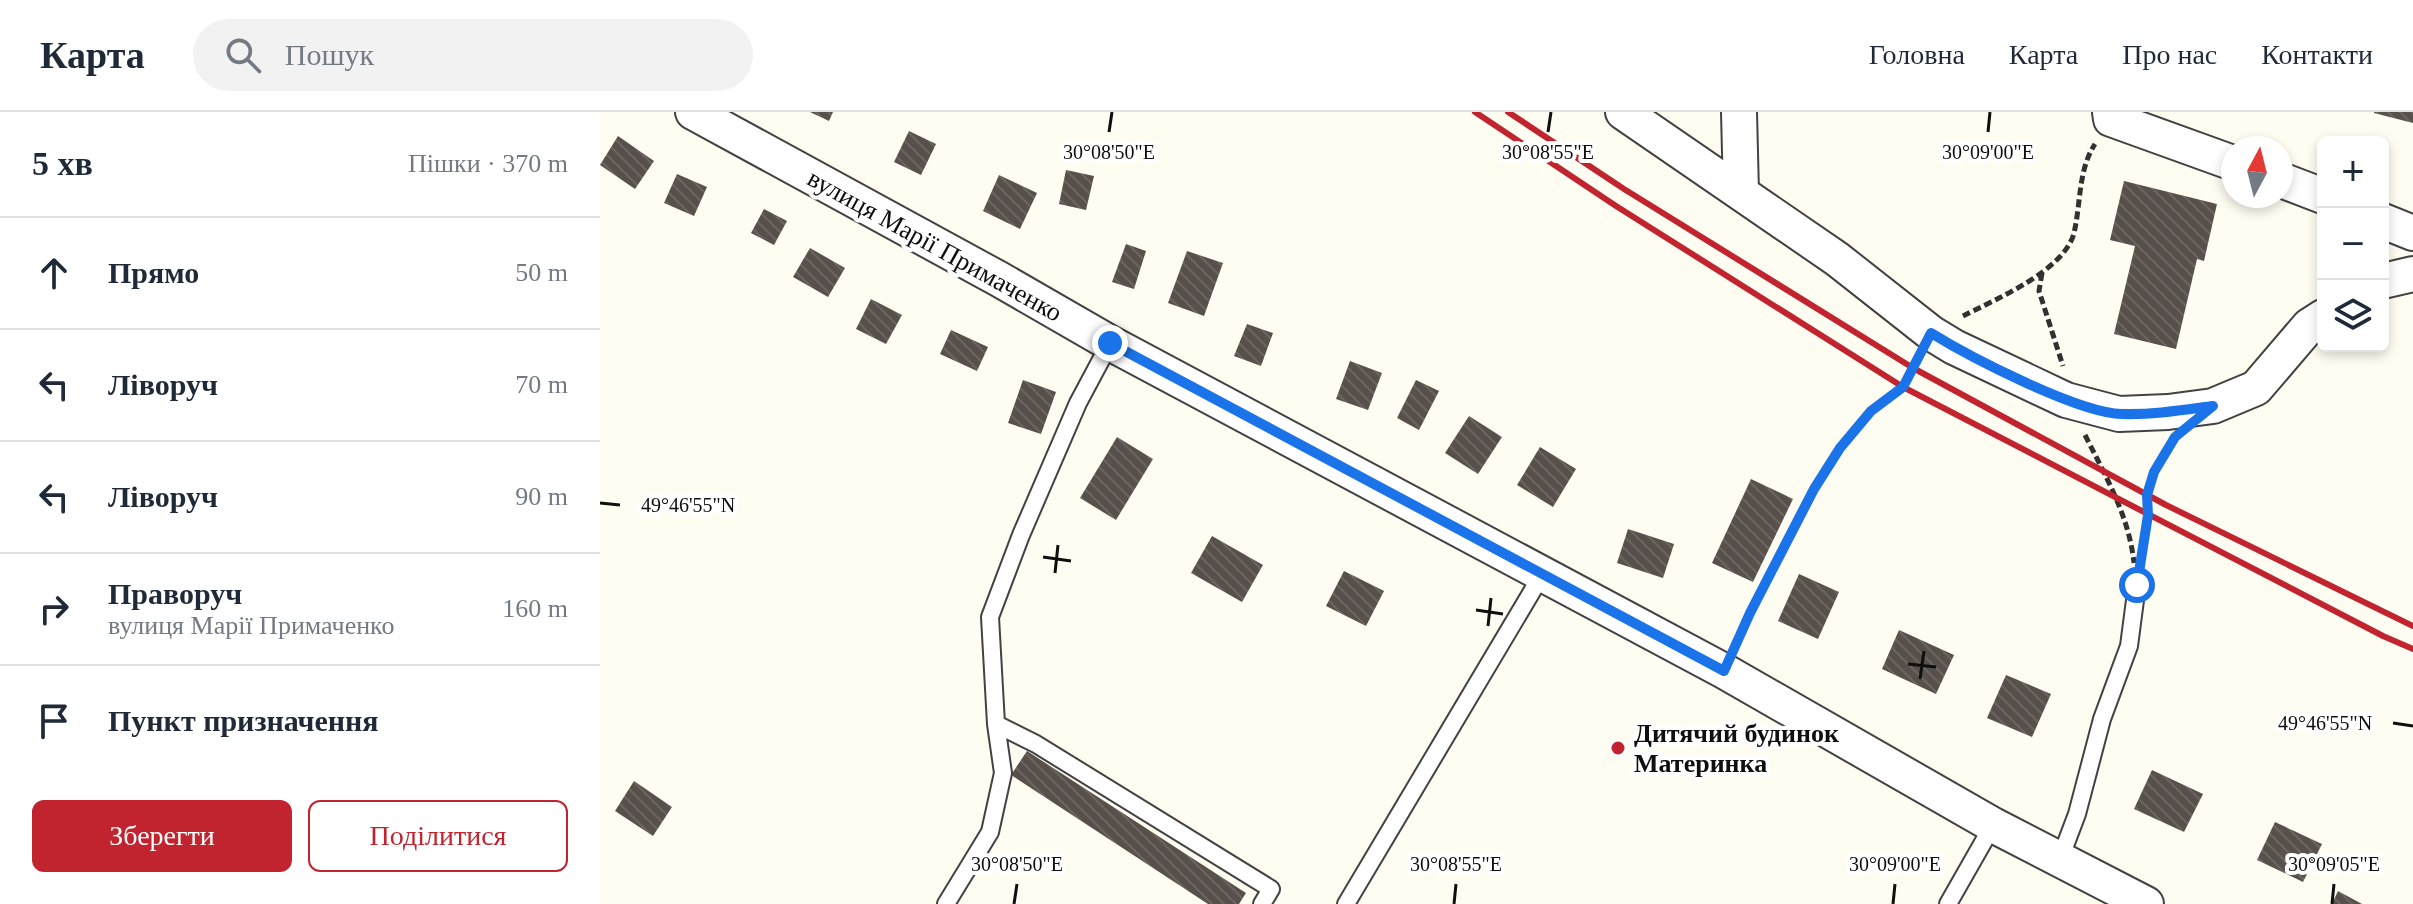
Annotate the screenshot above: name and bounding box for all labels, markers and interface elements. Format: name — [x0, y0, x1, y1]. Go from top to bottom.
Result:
search box — [193, 19, 753, 91]
icon: search — [221, 33, 265, 77]
text: Карта — [40, 34, 145, 76]
text: Пошук — [285, 38, 374, 71]
text: Головна — [1869, 39, 1965, 70]
text: Карта — [2009, 39, 2078, 70]
text: Про нас — [2122, 39, 2217, 70]
text: Контакти — [2261, 39, 2373, 70]
north arrow — [2221, 136, 2293, 208]
map controls — [2317, 136, 2389, 352]
button: + — [2317, 136, 2389, 208]
text: 30°08'50"E — [1063, 141, 1155, 163]
text: 30°08'55"E — [1502, 141, 1594, 163]
text: 30°09'00"E — [1942, 141, 2034, 163]
text: 5 хв — [32, 145, 93, 182]
text: Пішки · 370 m — [408, 149, 568, 178]
street label: вулиця Марії Примаченко — [802, 163, 1067, 328]
button: − — [2317, 208, 2389, 280]
icon: ahead — [32, 251, 76, 295]
text: Прямо — [108, 256, 199, 289]
text: 50 m — [515, 258, 568, 287]
button: layers — [2317, 280, 2389, 352]
route end — [1092, 325, 1128, 361]
icon: left — [32, 363, 76, 407]
text: Ліворуч — [108, 368, 218, 401]
text: 70 m — [515, 370, 568, 399]
icon: left — [32, 475, 76, 519]
text: Ліворуч — [108, 480, 218, 513]
text: 90 m — [515, 482, 568, 511]
text: 49°46'55"N — [641, 494, 735, 516]
route start — [2119, 567, 2155, 603]
text: Праворуч — [108, 577, 242, 610]
icon: right — [32, 587, 76, 631]
text: 160 m — [502, 594, 568, 623]
text: вулиця Марії Примаченко — [108, 611, 394, 640]
icon: arrive — [32, 699, 76, 743]
text: Пункт призначення — [108, 704, 379, 737]
text: 49°46'55"N — [2278, 712, 2372, 734]
place label: Дитячий будинок Материнка — [1634, 719, 1839, 778]
marker: Дитячий будинок Материнка — [1609, 739, 1627, 757]
button: Зберегти — [32, 800, 292, 872]
button: Поділитися — [308, 800, 568, 872]
text: 30°08'50"E — [971, 853, 1063, 875]
text: 30°08'55"E — [1410, 853, 1502, 875]
text: 30°09'00"E — [1849, 853, 1941, 875]
text: 30°09'05"E — [2288, 853, 2380, 875]

